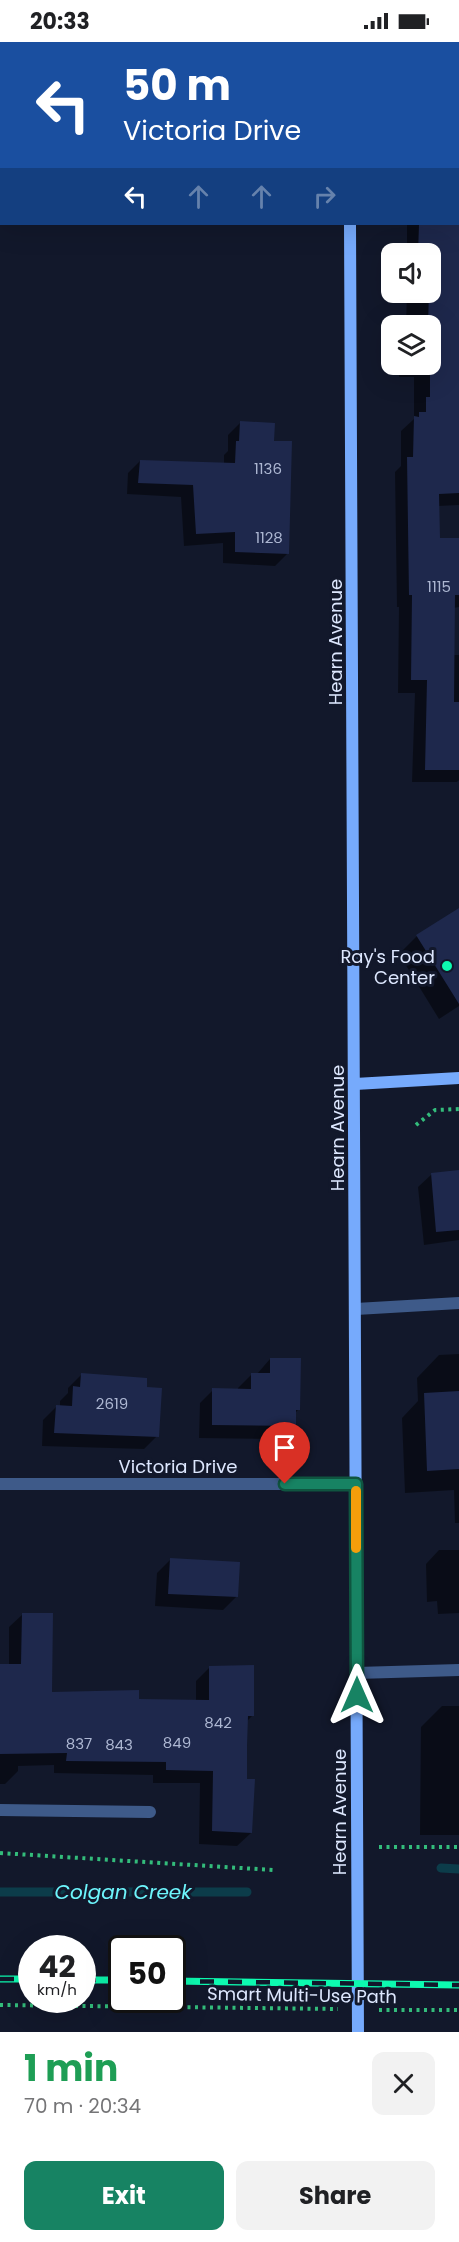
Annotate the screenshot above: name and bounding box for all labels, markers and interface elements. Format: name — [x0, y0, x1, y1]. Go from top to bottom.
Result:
text: 20:33 — [30, 6, 90, 37]
text: 50 m — [123, 56, 231, 115]
icon: left — [24, 66, 102, 144]
text: Victoria Drive — [123, 112, 301, 149]
icon: left — [119, 180, 152, 213]
icon: ahead — [182, 180, 215, 213]
icon: ahead — [245, 180, 278, 213]
icon: right — [308, 180, 341, 213]
map controls — [381, 243, 441, 375]
button: sound — [381, 243, 441, 303]
button: layers — [381, 315, 441, 375]
house number: 1136 — [254, 458, 282, 479]
house number: 1128 — [255, 527, 283, 548]
house number: 1115 — [427, 576, 451, 597]
street label: Hearn Avenue — [323, 579, 348, 705]
place label: Ray's Food Center — [340, 944, 435, 990]
marker: Ray's Food Center — [440, 959, 454, 973]
street label: Hearn Avenue — [325, 1065, 350, 1191]
house number: 2619 — [96, 1393, 128, 1414]
pin — [259, 1422, 310, 1484]
icon: arrive — [268, 1431, 301, 1464]
street label: Victoria Drive — [119, 1454, 237, 1479]
position arrow — [325, 1663, 389, 1727]
house number: 842 — [204, 1712, 232, 1733]
house number: 849 — [163, 1732, 191, 1753]
house number: 837 — [66, 1733, 92, 1754]
house number: 843 — [105, 1734, 133, 1755]
street label: Hearn Avenue — [327, 1749, 352, 1875]
water label: Colgan Creek — [55, 1878, 193, 1906]
speed limit sign: 50 — [108, 1935, 186, 2013]
text: 42 — [38, 1945, 76, 1988]
text: km/h — [37, 1979, 77, 2000]
street label: Smart Multi-Use Path — [207, 1981, 397, 2009]
text: 1 min — [24, 2043, 118, 2094]
button: close — [372, 2052, 435, 2115]
text: 70 m · 20:34 — [24, 2092, 141, 2120]
button: Exit — [24, 2161, 224, 2230]
button: Share — [236, 2161, 435, 2230]

